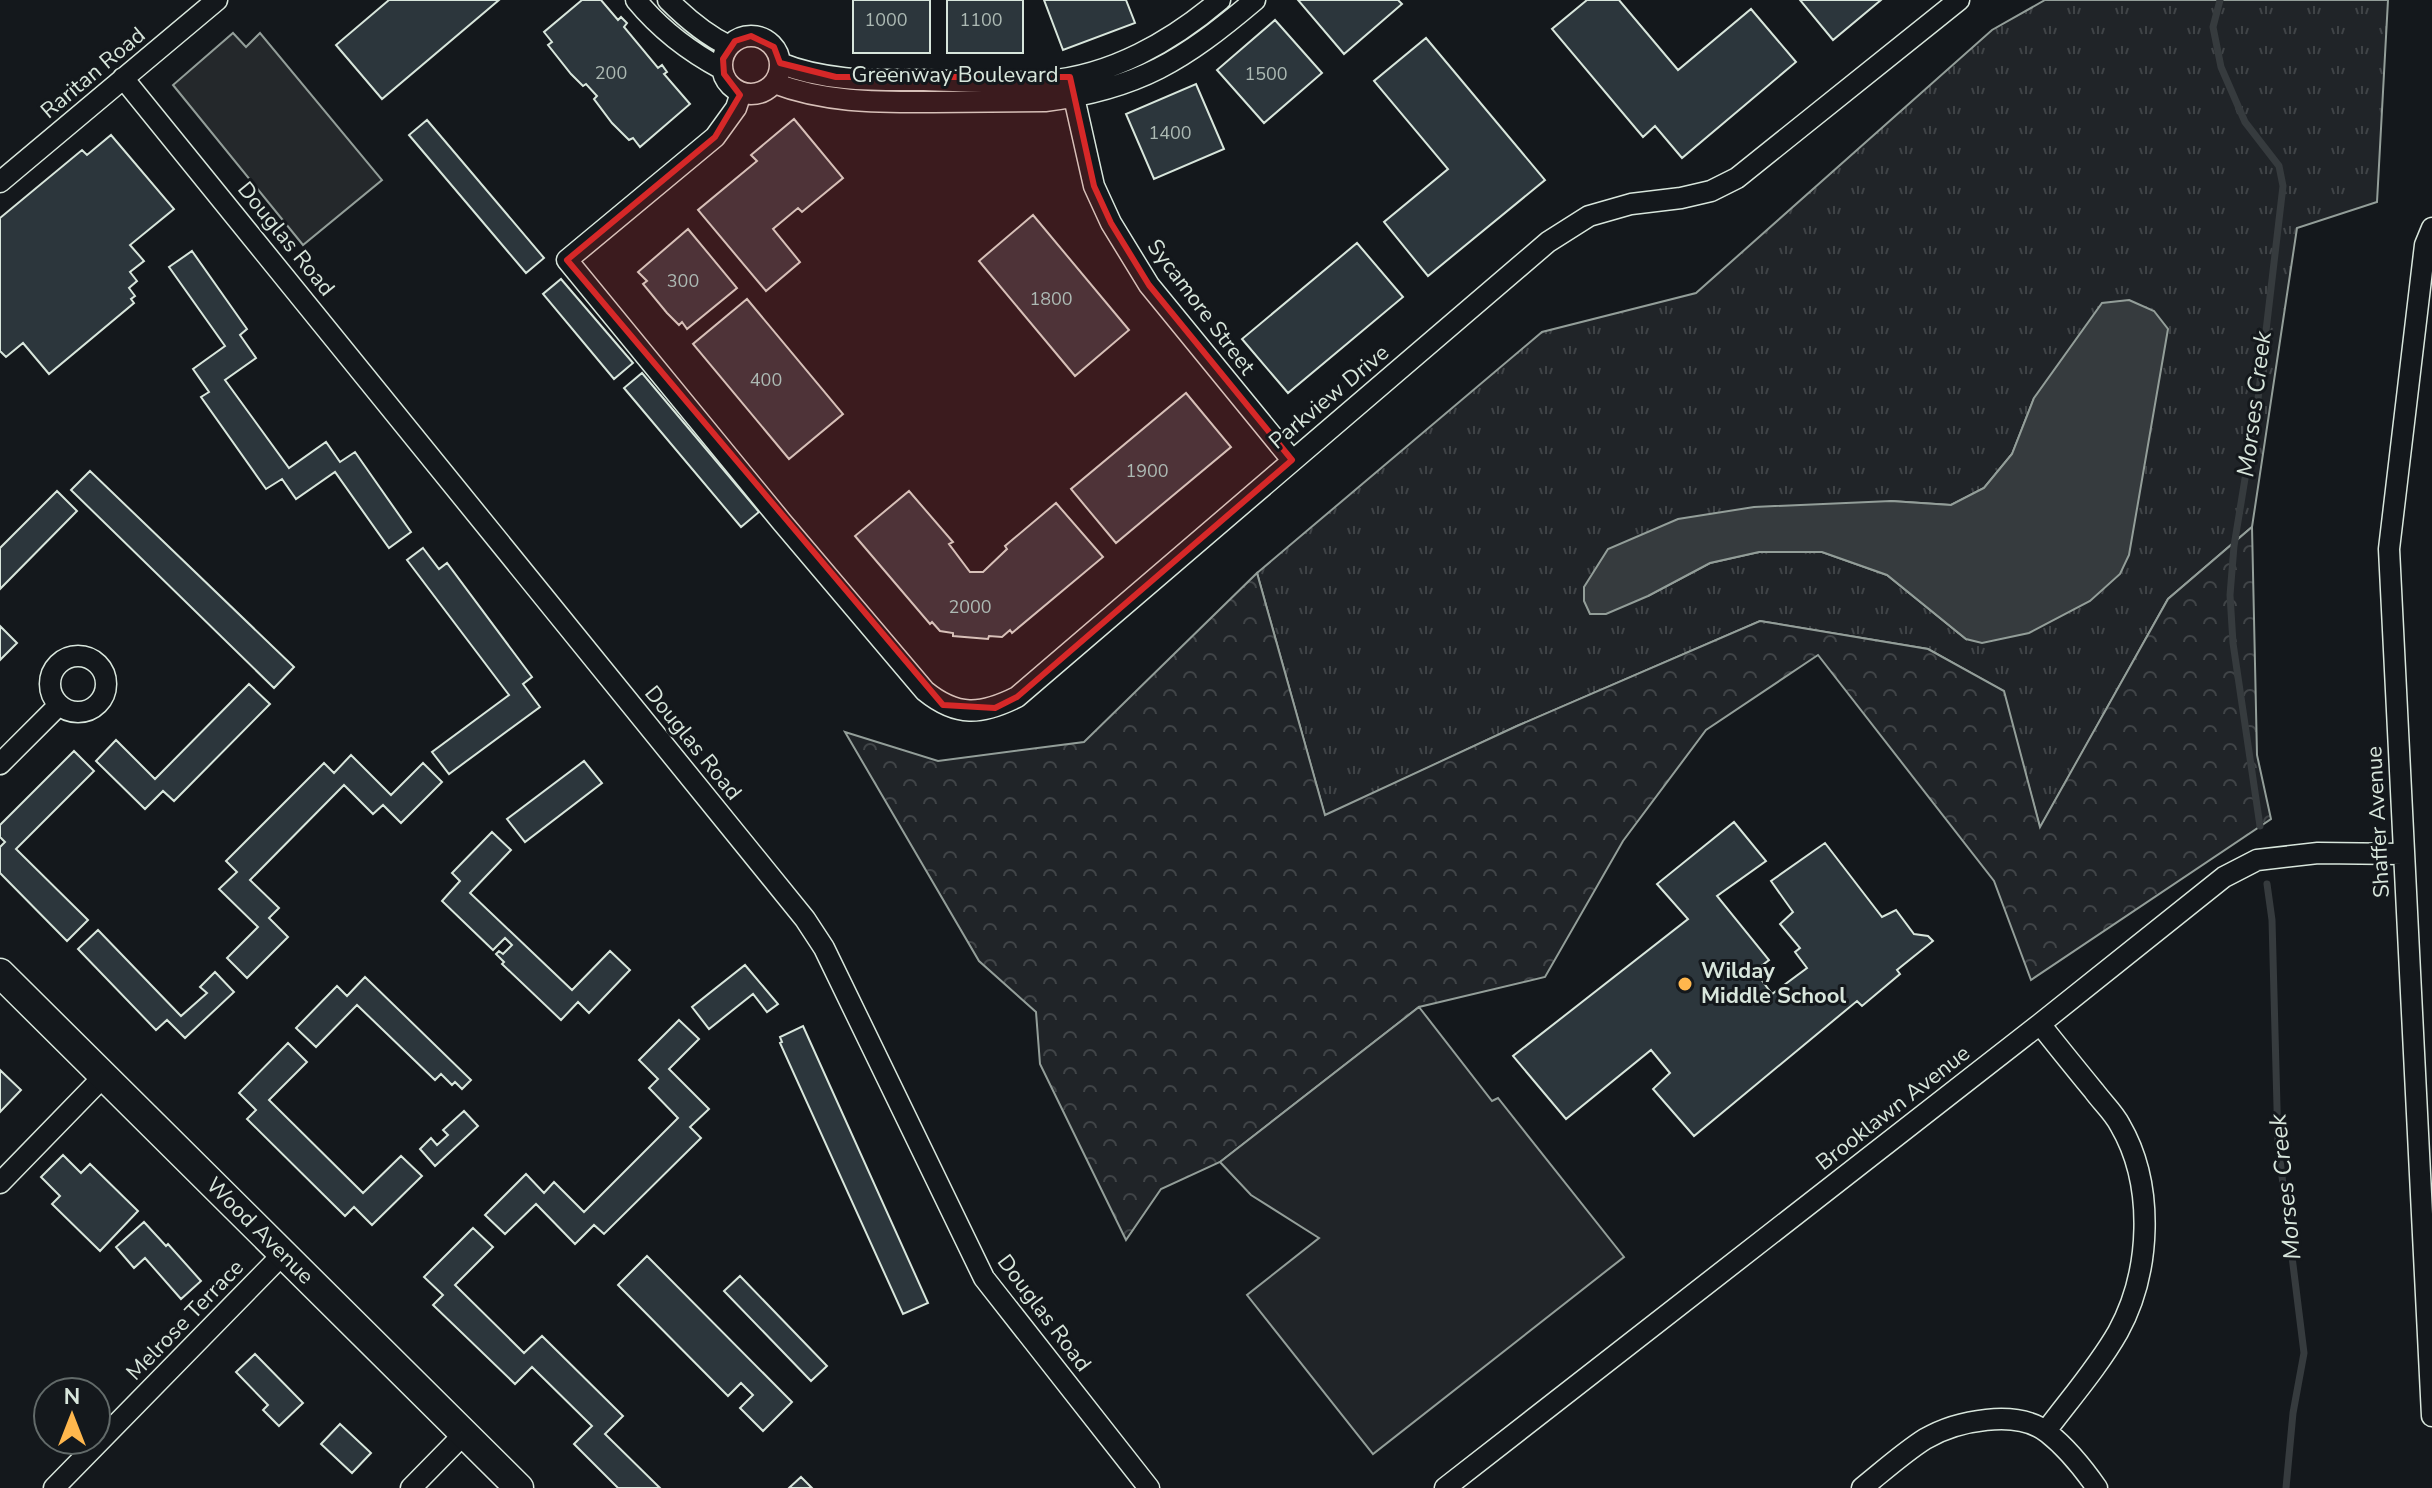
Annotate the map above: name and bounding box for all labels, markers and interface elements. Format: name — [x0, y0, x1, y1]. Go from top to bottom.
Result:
house number: 1000 — [864, 8, 908, 32]
house number: 1100 — [959, 8, 1003, 32]
street label: Raritan Road — [34, 20, 152, 126]
street label: Greenway Boulevard — [851, 60, 1059, 90]
house number: 200 — [595, 61, 627, 85]
house number: 1500 — [1244, 62, 1288, 86]
house number: 1400 — [1148, 121, 1192, 145]
street label: Douglas Road — [230, 175, 342, 303]
street label: Sycamore Street — [1140, 233, 1262, 381]
house number: 300 — [667, 269, 699, 293]
house number: 1800 — [1029, 287, 1073, 311]
water label: Morses Creek — [2229, 328, 2279, 479]
street label: Parkview Drive — [1263, 338, 1395, 456]
house number: 400 — [750, 368, 782, 392]
house number: 1900 — [1125, 459, 1169, 483]
house number: 2000 — [948, 595, 992, 619]
street label: Douglas Road — [637, 679, 749, 807]
street label: Shaffer Avenue — [2359, 745, 2397, 899]
place label: Wilday Middle School — [1701, 956, 1846, 1011]
marker: Wilday Middle School — [1676, 975, 1694, 993]
street label: Brooklawn Avenue — [1810, 1038, 1976, 1178]
water label: Morses Creek — [2261, 1111, 2309, 1262]
street label: Wood Avenue — [199, 1171, 320, 1291]
street label: Douglas Road — [990, 1248, 1098, 1378]
street label: Melrose Terrace — [120, 1253, 250, 1387]
north arrow — [32, 1376, 112, 1456]
text: N — [64, 1382, 80, 1412]

